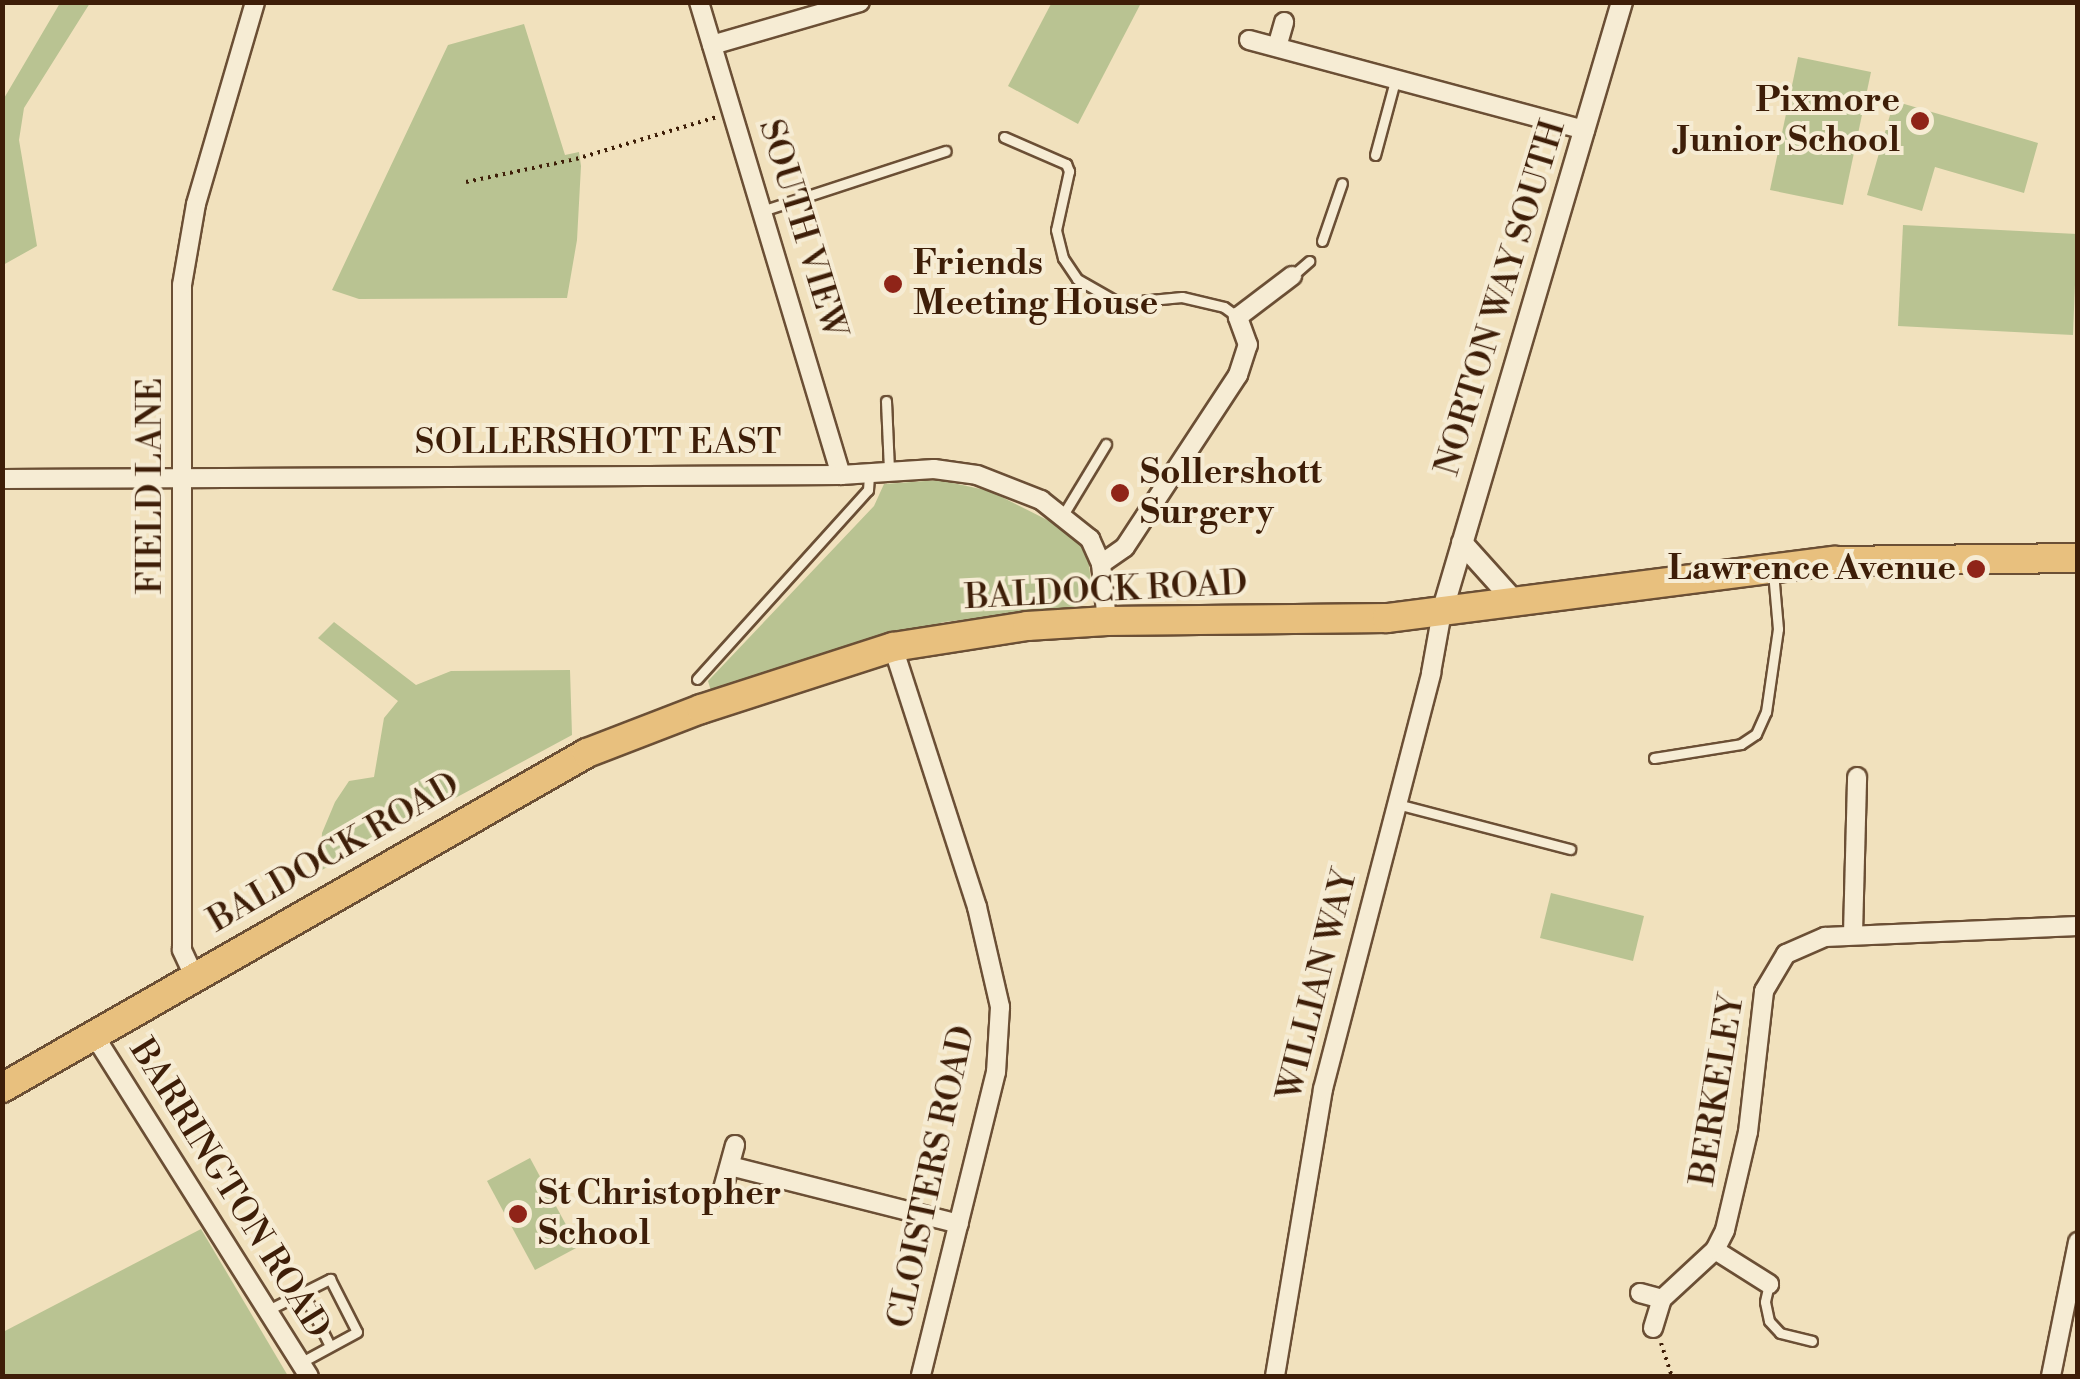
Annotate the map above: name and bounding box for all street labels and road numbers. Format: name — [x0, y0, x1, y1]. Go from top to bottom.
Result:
street label: SOUTH VIEW — [749, 115, 855, 343]
street label: NORTON WAY SOUTH — [1427, 115, 1575, 481]
street label: FIELD LANE — [130, 378, 172, 594]
street label: SOLLERSHOTT EAST — [415, 422, 781, 464]
street label: BALDOCK ROAD — [963, 563, 1249, 619]
street label: BALDOCK ROAD — [201, 764, 467, 942]
street label: WILLIAN WAY — [1269, 865, 1367, 1105]
street label: BERKELEY — [1682, 991, 1754, 1189]
street label: CLOISTERS ROAD — [879, 1022, 985, 1332]
street label: BARRINGTON ROAD — [120, 1032, 338, 1346]

